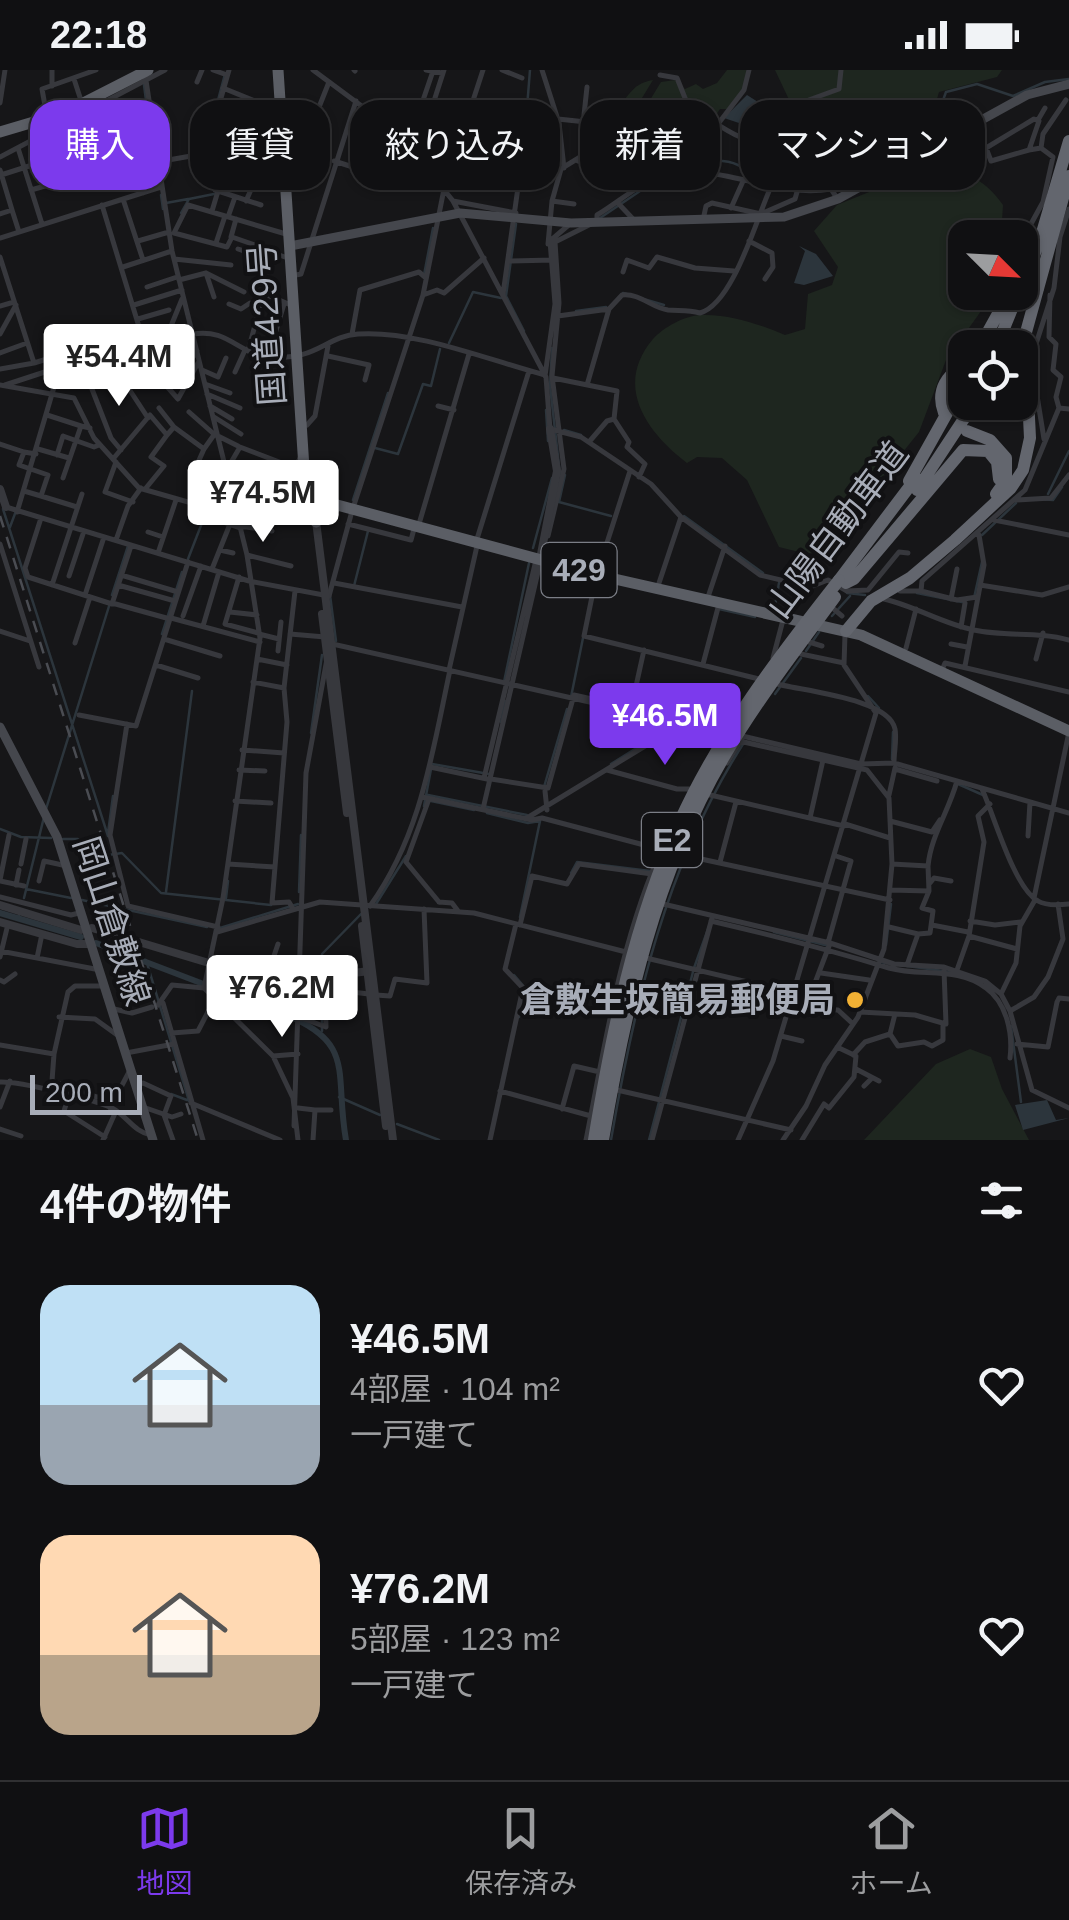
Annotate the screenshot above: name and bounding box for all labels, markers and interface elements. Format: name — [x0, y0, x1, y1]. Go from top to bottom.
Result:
text: 22:18 — [50, 14, 147, 56]
chip: 購入 — [30, 100, 170, 190]
chip: 賃貸 — [190, 100, 330, 190]
chip: 絞り込み — [350, 100, 560, 190]
chip: 新着 — [580, 100, 720, 190]
chip: マンション — [740, 100, 985, 190]
north arrow — [948, 220, 1038, 310]
map controls — [948, 220, 1038, 420]
street label: 国道429号 — [241, 241, 292, 407]
pin: ¥54.4M — [38, 324, 200, 409]
button: locate — [948, 330, 1038, 420]
text: ¥54.4M — [66, 338, 172, 374]
street label: 山陽自動車道 — [758, 434, 915, 625]
pin: ¥74.5M — [182, 460, 344, 545]
text: ¥74.5M — [210, 474, 316, 510]
road number: 429 — [542, 543, 616, 597]
pin: ¥46.5M — [584, 683, 746, 768]
text: ¥46.5M — [612, 697, 718, 733]
road number: E2 — [642, 813, 702, 867]
street label: 岡山倉敷線 — [67, 832, 158, 1010]
pin: ¥76.2M — [201, 955, 363, 1040]
text: ¥76.2M — [229, 969, 335, 1005]
place label: 倉敷生坂簡易郵便局 — [520, 980, 835, 1019]
marker: 倉敷生坂簡易郵便局 — [844, 989, 866, 1011]
scale bar — [30, 1070, 142, 1114]
text: 200 m — [45, 1077, 123, 1108]
icon: filters — [974, 1173, 1029, 1228]
text: 4件の物件 — [40, 1181, 231, 1228]
text: ¥46.5M — [350, 1315, 490, 1362]
icon: home — [120, 1325, 240, 1445]
icon: heart — [974, 1358, 1029, 1413]
text: 4部屋 · 104 m² — [350, 1371, 560, 1407]
text: 一戸建て — [350, 1417, 478, 1453]
text: ¥76.2M — [350, 1565, 490, 1612]
icon: home — [120, 1575, 240, 1695]
icon: heart — [974, 1608, 1029, 1663]
text: 5部屋 · 123 m² — [350, 1621, 560, 1657]
text: 一戸建て — [350, 1667, 478, 1703]
tab: 地図 — [136, 1801, 192, 1901]
tab: 保存済み — [465, 1801, 577, 1901]
tab: ホーム — [850, 1801, 933, 1901]

